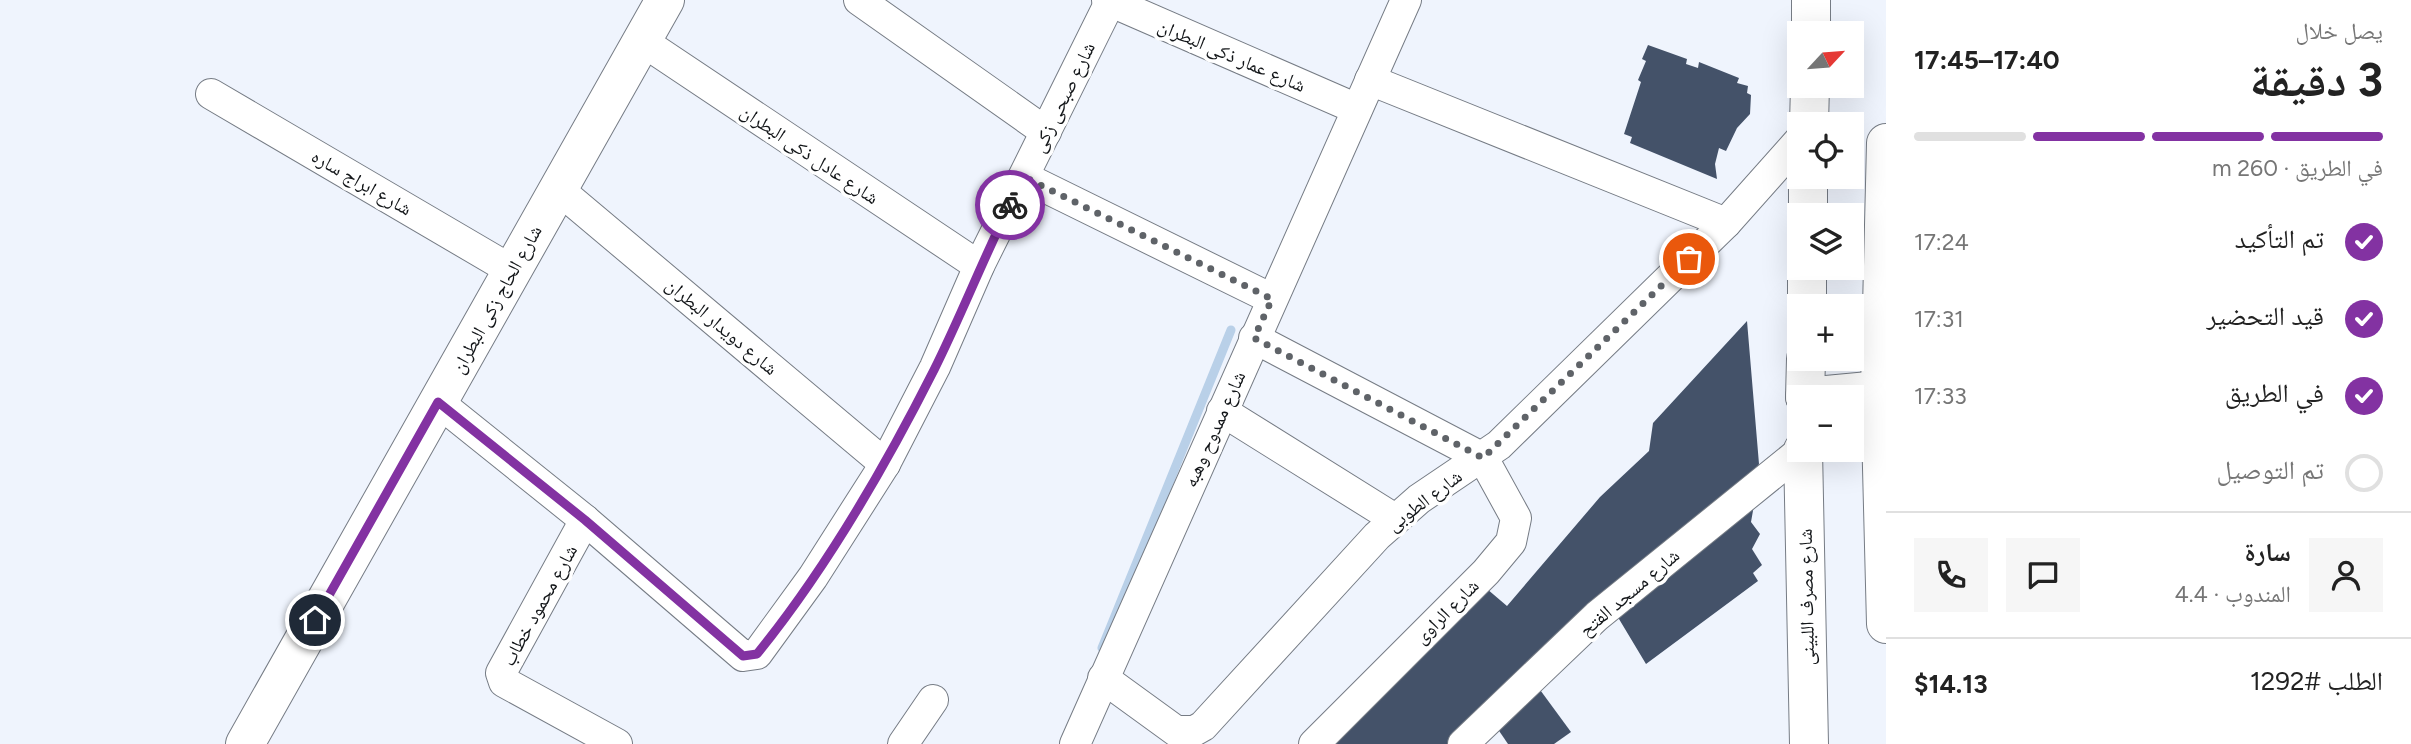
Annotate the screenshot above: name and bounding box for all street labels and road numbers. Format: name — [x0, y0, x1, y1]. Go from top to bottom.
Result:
street label: شارع عمار ذكى البطران — [1155, 14, 1309, 97]
street label: شارع صبحى زكى — [1027, 38, 1100, 156]
street label: شارع عادل ذكى البطران — [736, 100, 883, 209]
street label: شارع ابراج ساره — [308, 144, 416, 220]
street label: شارع الحاج زكى البطران — [446, 221, 547, 377]
street label: شارع دويدار البطران — [661, 273, 782, 380]
street label: شارع ممدوح وهبه — [1179, 368, 1250, 491]
street label: شارع الطوبى — [1382, 465, 1467, 536]
street label: شارع مصرف اللبينى — [1794, 528, 1819, 666]
street label: شارع محمود خطاب — [497, 541, 582, 670]
street label: شارع مسجد الفتح — [1575, 544, 1685, 642]
street label: شارع الراوى — [1409, 574, 1484, 649]

